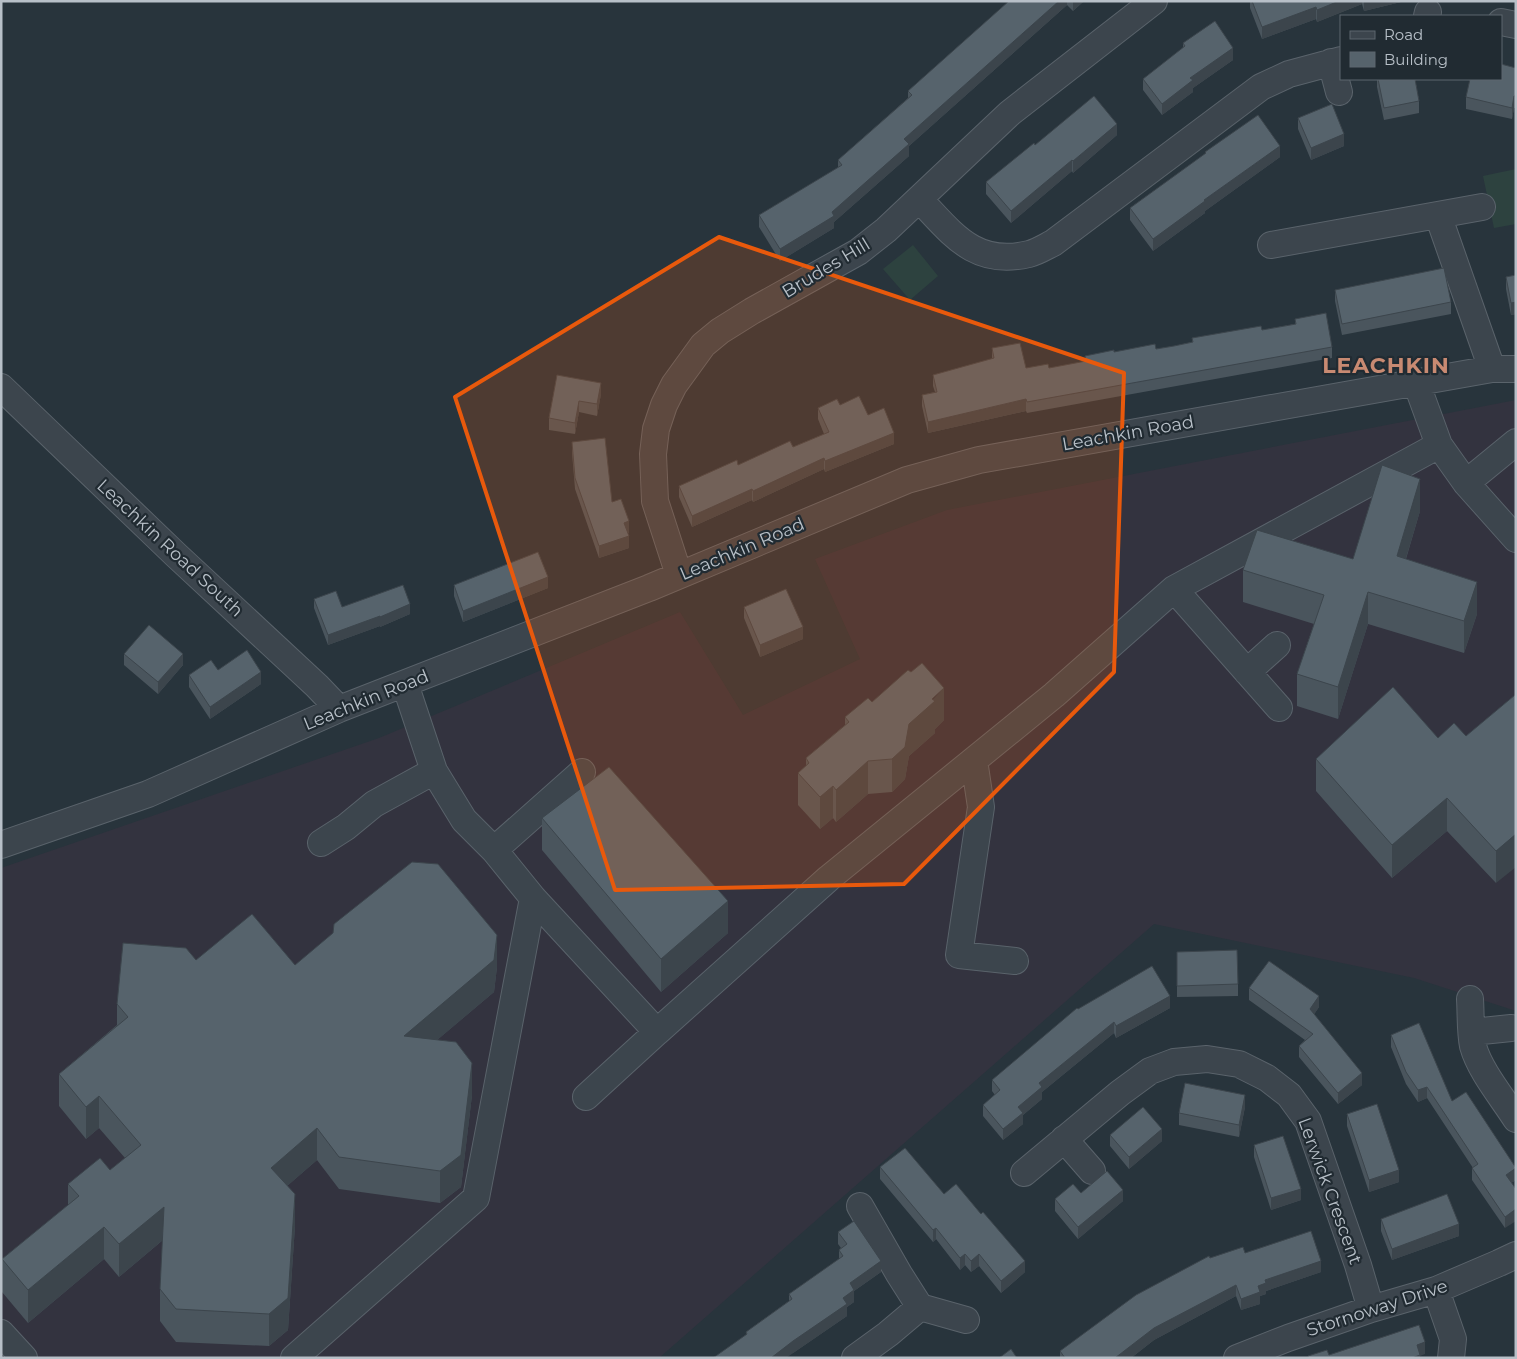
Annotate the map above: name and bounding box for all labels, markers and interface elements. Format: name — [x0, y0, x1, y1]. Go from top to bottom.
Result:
legend — [1340, 15, 1502, 80]
text: Road — [1384, 25, 1423, 44]
text: Building — [1384, 50, 1448, 69]
street label: Brudes Hill — [778, 233, 874, 303]
district label: LEACHKIN — [1322, 352, 1450, 379]
street label: Leachkin Road — [1060, 411, 1196, 455]
street label: Leachkin Road South — [92, 474, 248, 622]
street label: Leachkin Road — [676, 513, 808, 585]
street label: Leachkin Road — [300, 665, 432, 735]
street label: Lerwick Crescent — [1293, 1115, 1367, 1267]
street label: Stornoway Drive — [1304, 1275, 1450, 1341]

